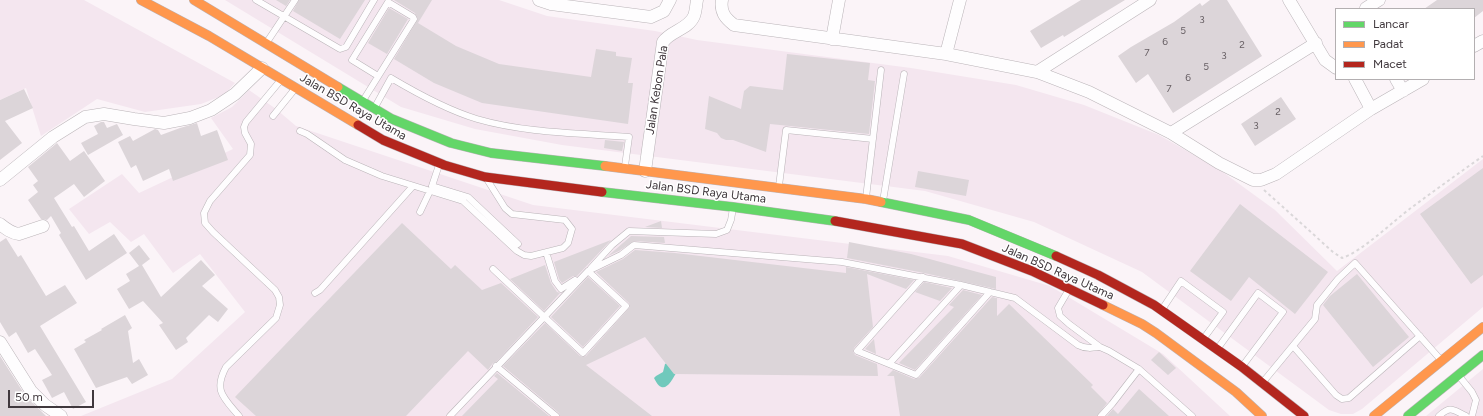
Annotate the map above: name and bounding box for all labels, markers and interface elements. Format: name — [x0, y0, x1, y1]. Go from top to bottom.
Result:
legend — [1335, 8, 1475, 80]
house number: 3 — [1199, 14, 1205, 26]
text: Lancar — [1373, 17, 1409, 31]
house number: 5 — [1180, 25, 1186, 37]
house number: 6 — [1162, 36, 1168, 48]
text: Padat — [1373, 37, 1404, 51]
house number: 2 — [1239, 39, 1245, 51]
street label: Jalan Kebon Pala — [643, 45, 671, 135]
house number: 7 — [1144, 47, 1150, 59]
house number: 3 — [1221, 50, 1227, 62]
text: Macet — [1373, 57, 1407, 71]
house number: 5 — [1203, 61, 1209, 73]
street label: Jalan BSD Raya Utama — [297, 71, 409, 143]
house number: 6 — [1185, 72, 1191, 84]
house number: 7 — [1166, 83, 1172, 95]
house number: 2 — [1275, 106, 1281, 118]
house number: 3 — [1253, 120, 1259, 132]
street label: Jalan BSD Raya Utama — [645, 177, 767, 207]
street label: Jalan BSD Raya Utama — [1000, 241, 1116, 303]
scale bar — [10, 382, 96, 408]
text: 50 m — [15, 390, 43, 404]

